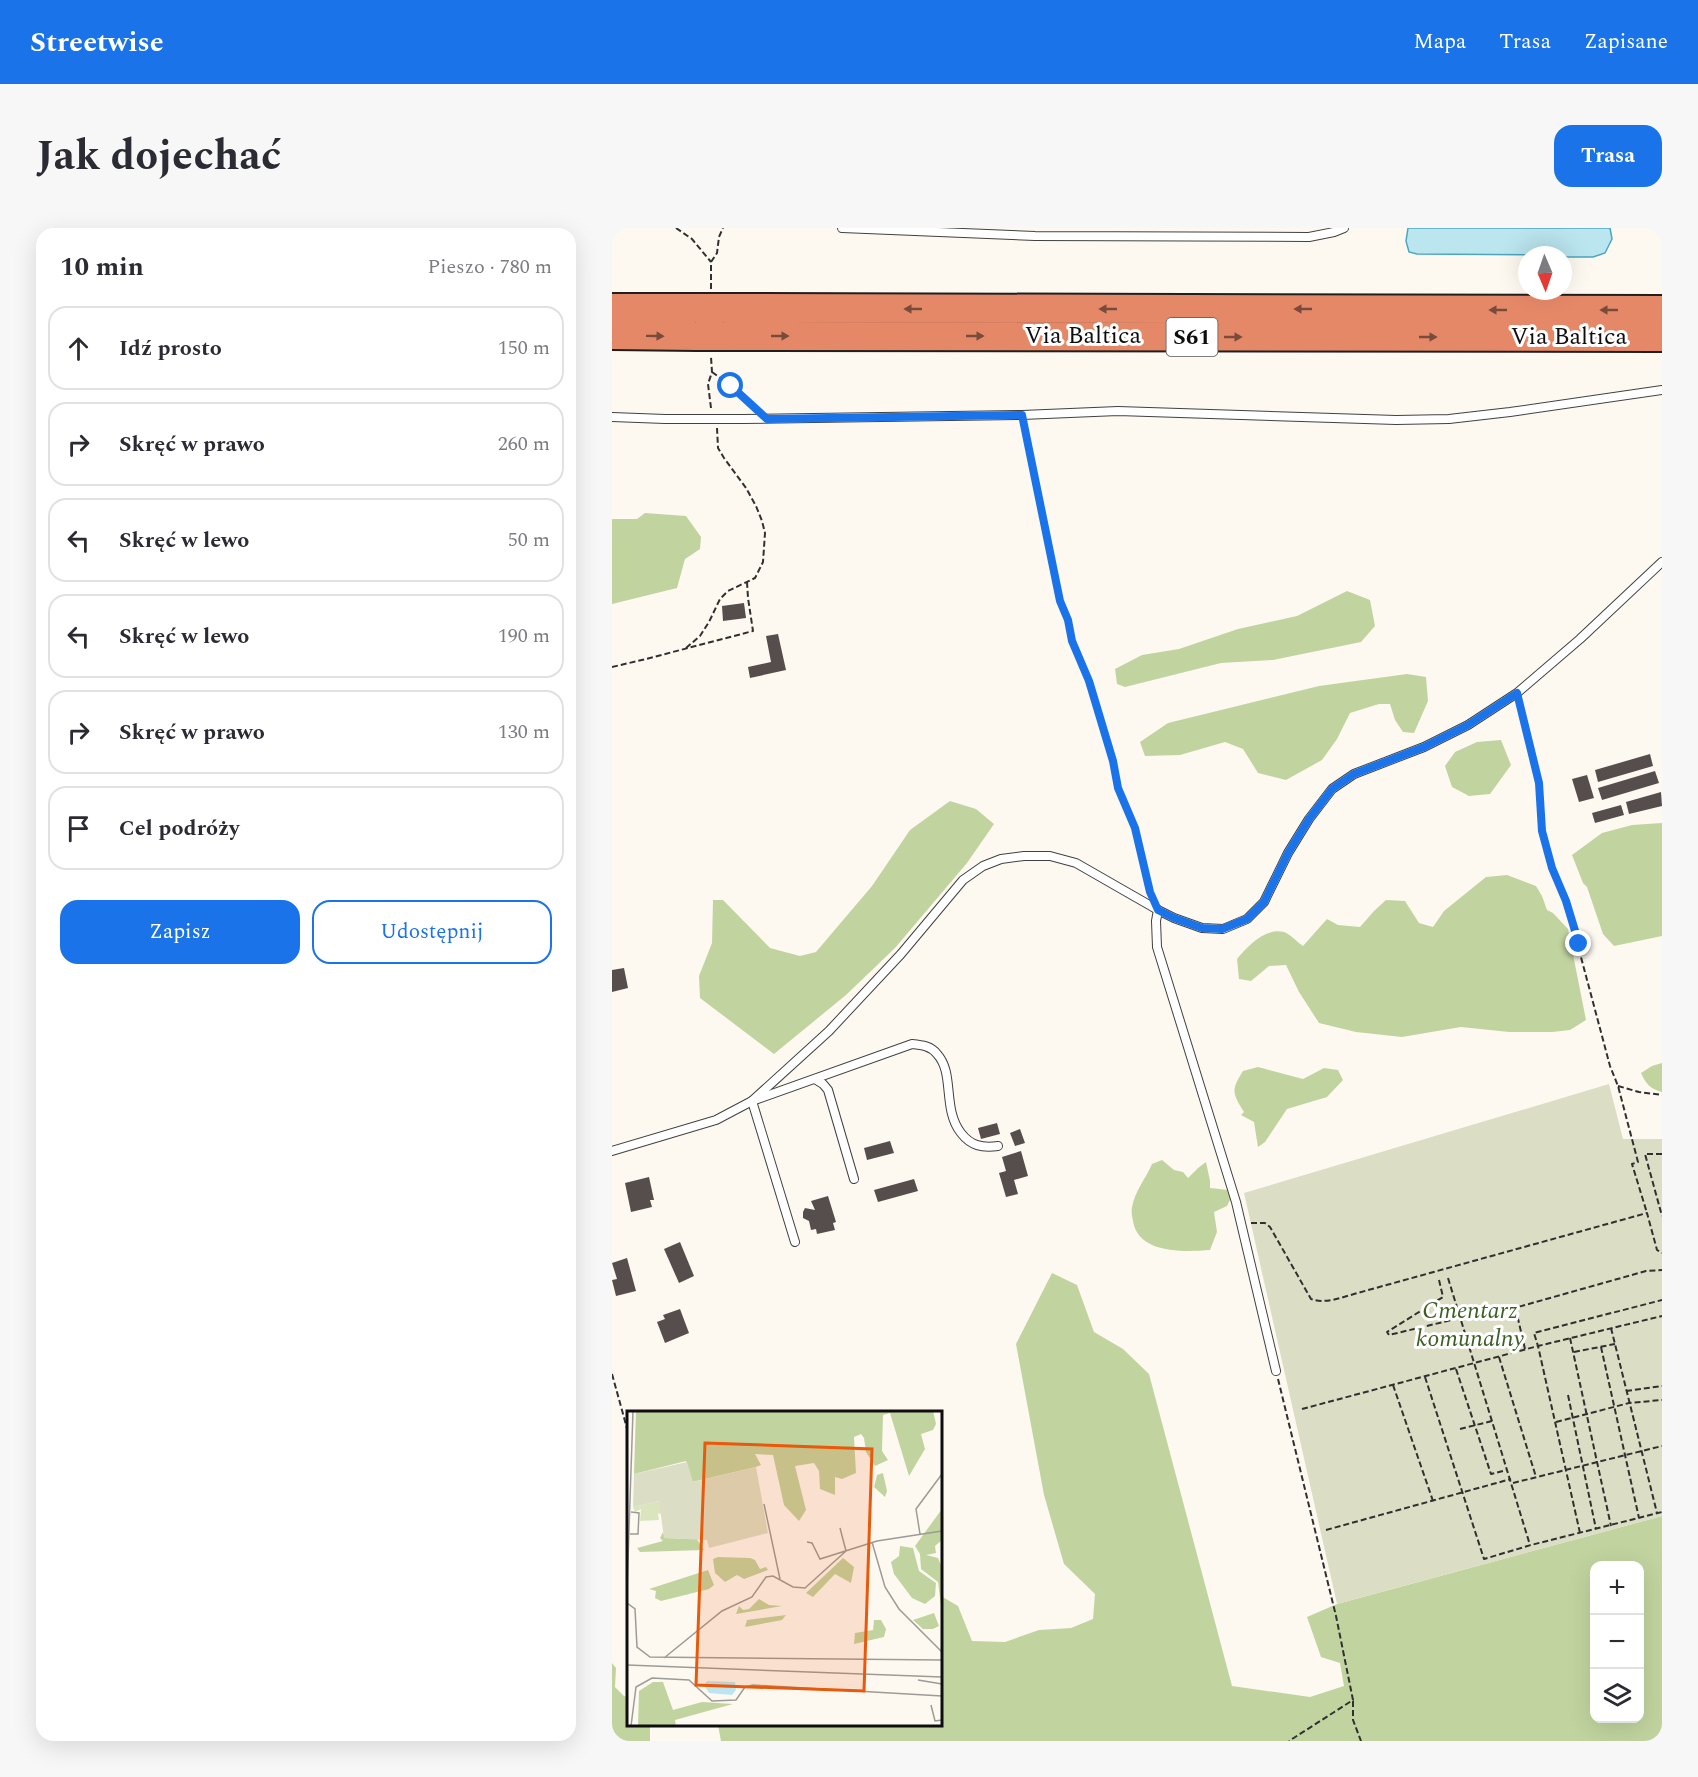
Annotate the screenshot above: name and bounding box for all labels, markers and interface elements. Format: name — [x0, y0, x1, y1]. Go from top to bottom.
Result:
text: Streetwise — [30, 21, 164, 64]
text: Mapa — [1414, 26, 1466, 58]
text: Trasa — [1499, 26, 1551, 58]
text: Zapisane — [1584, 26, 1668, 58]
text: Jak dojechać — [36, 125, 281, 188]
button: Trasa — [1554, 125, 1662, 187]
north arrow — [1518, 246, 1572, 300]
text: 10 min — [60, 247, 144, 287]
text: Pieszo · 780 m — [427, 252, 552, 282]
one-way arrow — [903, 304, 922, 313]
one-way arrow — [1098, 304, 1117, 314]
one-way arrow — [1293, 304, 1312, 314]
one-way arrow — [1488, 305, 1507, 315]
one-way arrow — [1600, 305, 1619, 315]
street label: Via Baltica — [1025, 318, 1142, 354]
road number: S61 — [1166, 318, 1218, 356]
street label: Via Baltica — [1511, 319, 1628, 355]
one-way arrow — [645, 331, 664, 341]
one-way arrow — [771, 331, 790, 341]
one-way arrow — [966, 331, 985, 341]
icon: ahead — [62, 332, 95, 365]
text: Idź prosto — [119, 332, 222, 365]
one-way arrow — [1224, 332, 1243, 342]
one-way arrow — [1419, 332, 1438, 342]
text: 150 m — [498, 333, 550, 363]
route start — [717, 372, 743, 398]
icon: right — [62, 428, 95, 461]
text: Skręć w prawo — [119, 428, 265, 461]
text: 260 m — [498, 429, 550, 459]
icon: left — [62, 524, 95, 557]
text: Skręć w lewo — [119, 524, 249, 557]
text: 50 m — [508, 525, 550, 555]
icon: left — [62, 620, 95, 653]
text: Skręć w lewo — [119, 620, 249, 653]
text: 190 m — [498, 621, 550, 651]
icon: right — [62, 716, 95, 749]
text: Skręć w prawo — [119, 716, 265, 749]
text: 130 m — [498, 717, 550, 747]
icon: arrive — [62, 812, 95, 845]
text: Cel podróży — [119, 812, 239, 845]
button: Zapisz — [60, 900, 300, 964]
button: Udostępnij — [312, 900, 552, 964]
route end — [1565, 930, 1591, 956]
park label: Cmentarz komunalny — [1416, 1293, 1524, 1357]
inset map — [627, 1411, 942, 1726]
map controls — [1590, 1561, 1644, 1723]
button: + — [1590, 1561, 1644, 1615]
button: − — [1590, 1615, 1644, 1669]
button: layers — [1590, 1669, 1644, 1723]

